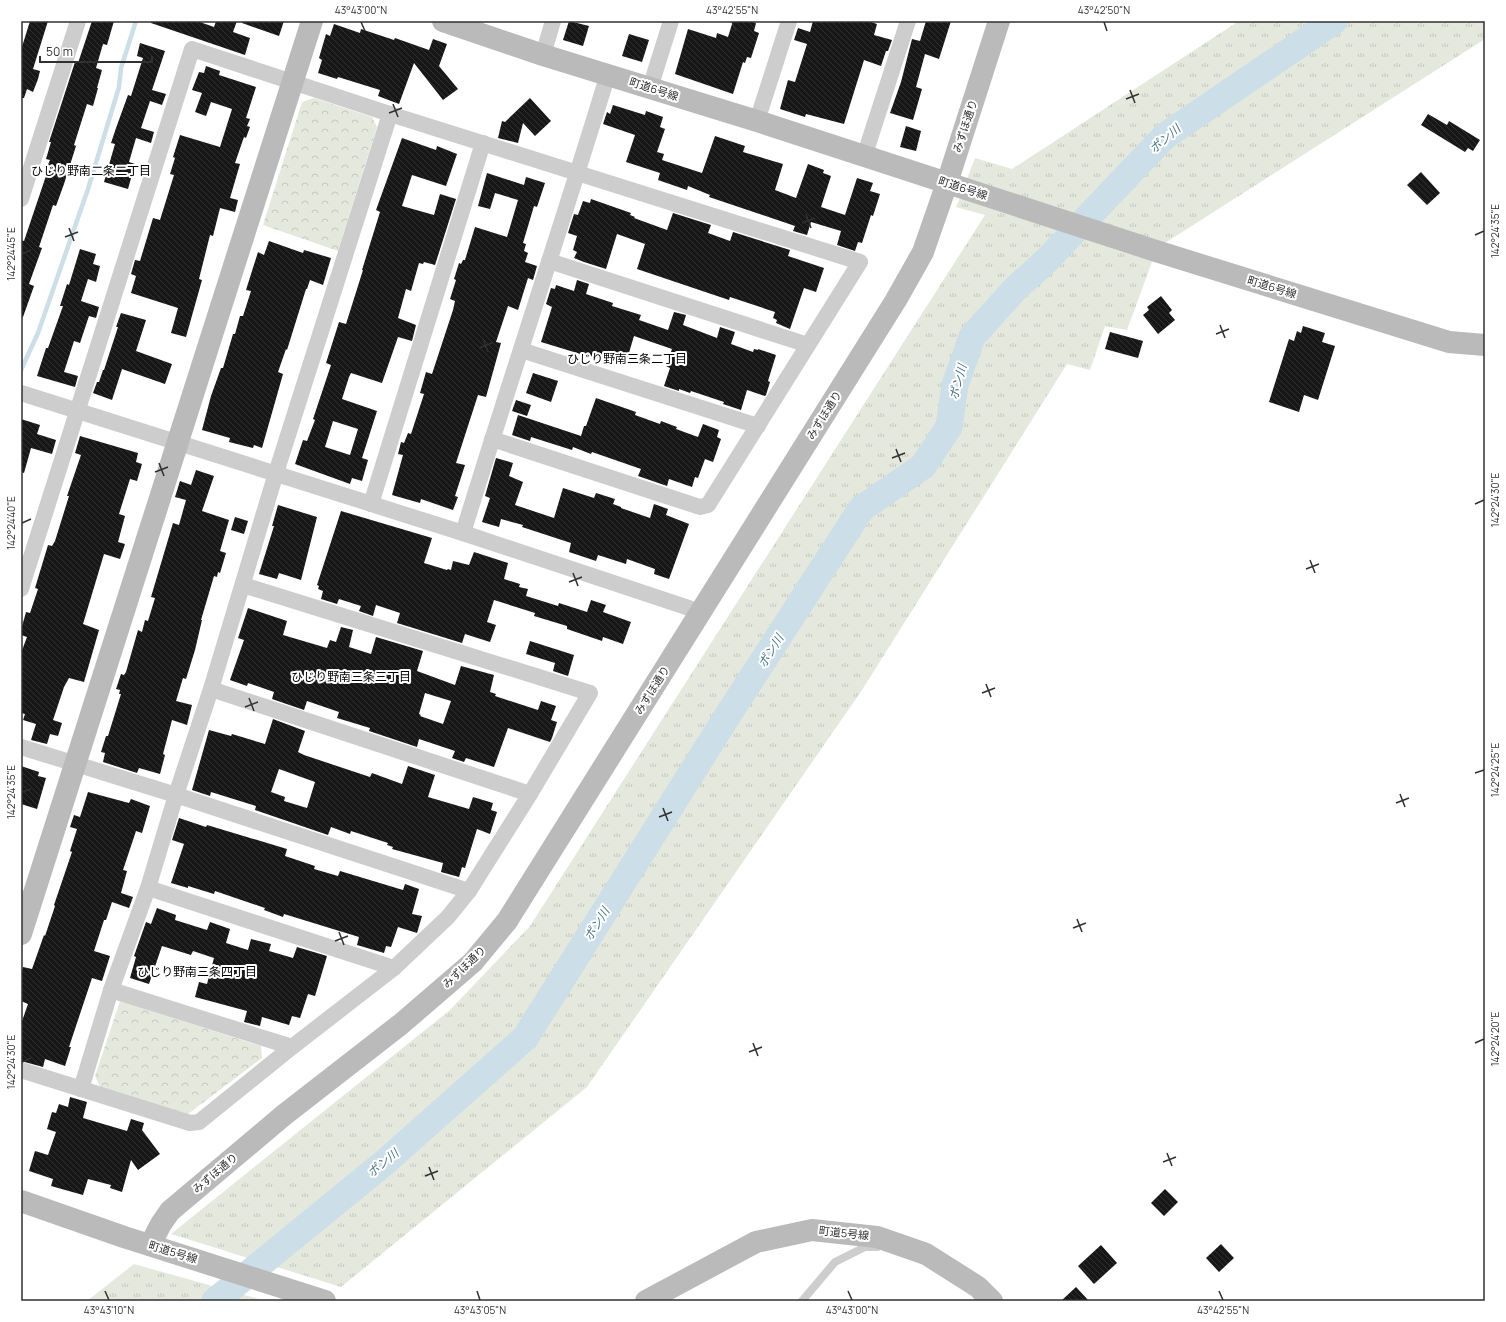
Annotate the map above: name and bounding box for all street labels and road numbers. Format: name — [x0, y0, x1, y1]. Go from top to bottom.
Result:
street label: 町道6号線 — [628, 74, 681, 104]
street label: みずほ通り — [949, 97, 980, 154]
street label: 町道6号線 — [937, 173, 990, 203]
street label: 町道6号線 — [1246, 272, 1299, 301]
street label: みずほ通り — [803, 387, 845, 442]
street label: みずほ通り — [631, 662, 673, 717]
street label: みずほ通り — [439, 942, 489, 991]
street label: みずほ通り — [189, 1149, 241, 1196]
street label: 町道5号線 — [818, 1222, 870, 1243]
street label: 町道5号線 — [147, 1237, 199, 1266]

